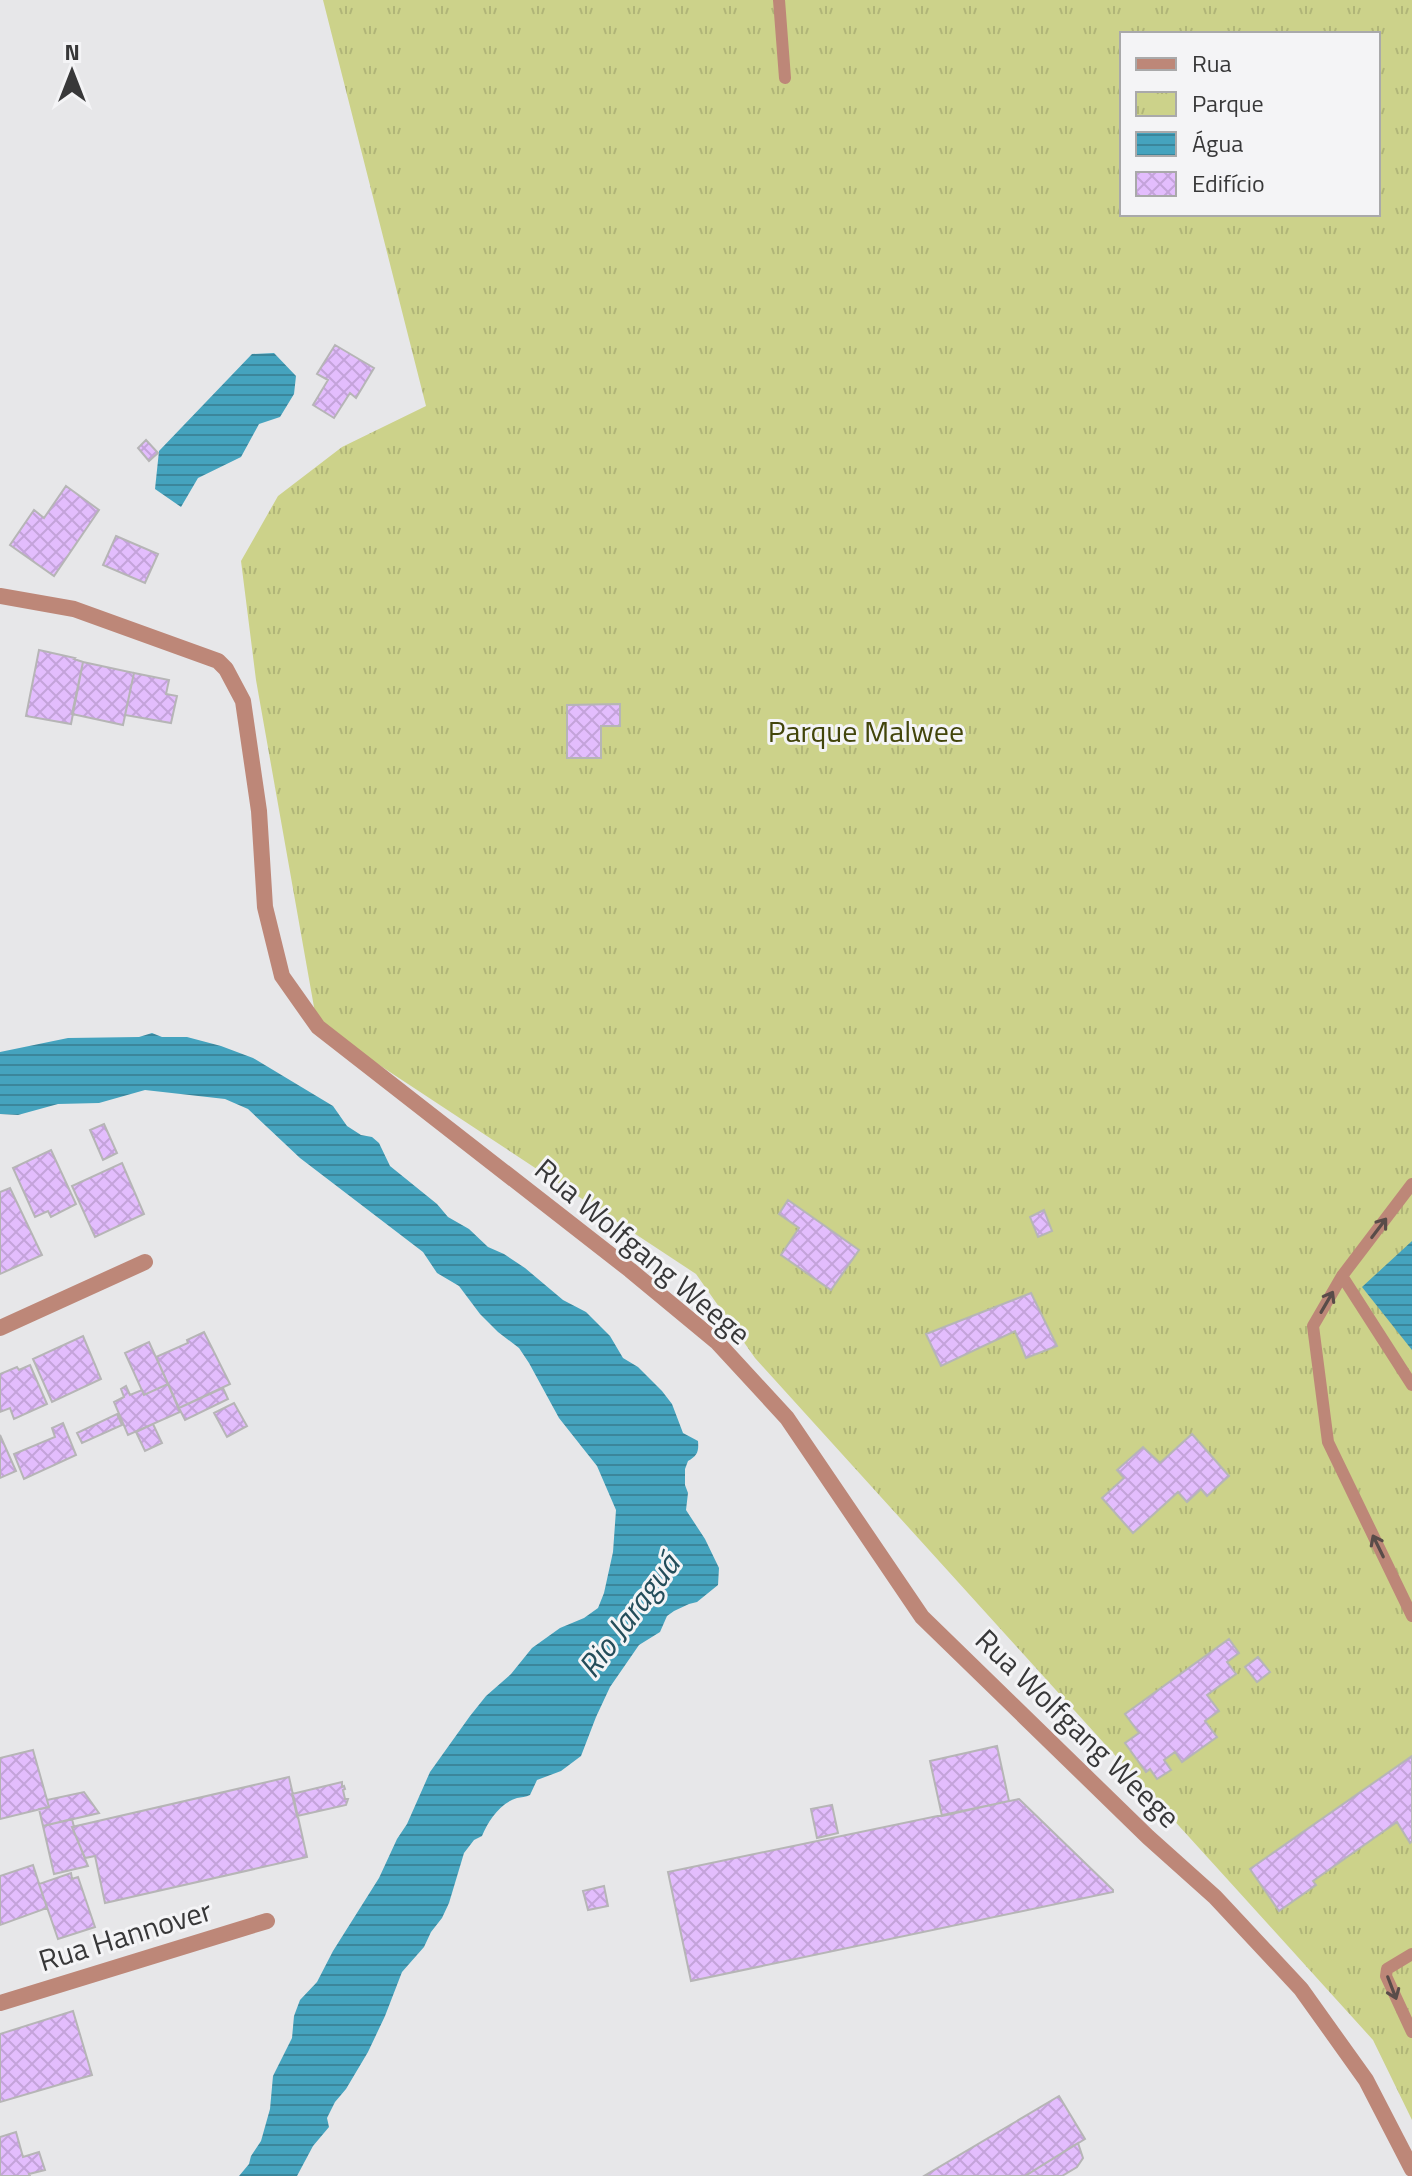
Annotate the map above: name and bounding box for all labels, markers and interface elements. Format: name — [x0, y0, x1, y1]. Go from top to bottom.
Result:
north arrow — [32, 32, 112, 112]
legend — [1120, 32, 1380, 216]
text: N — [64, 35, 80, 69]
text: Rua — [1192, 45, 1231, 81]
text: Parque — [1192, 85, 1264, 121]
text: Água — [1192, 125, 1243, 161]
text: Edifício — [1192, 165, 1265, 201]
park label: Parque Malwee — [768, 708, 964, 754]
street label: Rua Wolfgang Weege — [525, 1147, 761, 1355]
one-way arrow — [1370, 1218, 1387, 1239]
one-way arrow — [1319, 1291, 1335, 1314]
one-way arrow — [1370, 1534, 1385, 1558]
water label: Rio Jaraguá — [565, 1540, 692, 1687]
street label: Rua Wolfgang Weege — [965, 1618, 1191, 1838]
street label: Rua Hannover — [33, 1887, 217, 1983]
one-way arrow — [1386, 1975, 1400, 2000]

